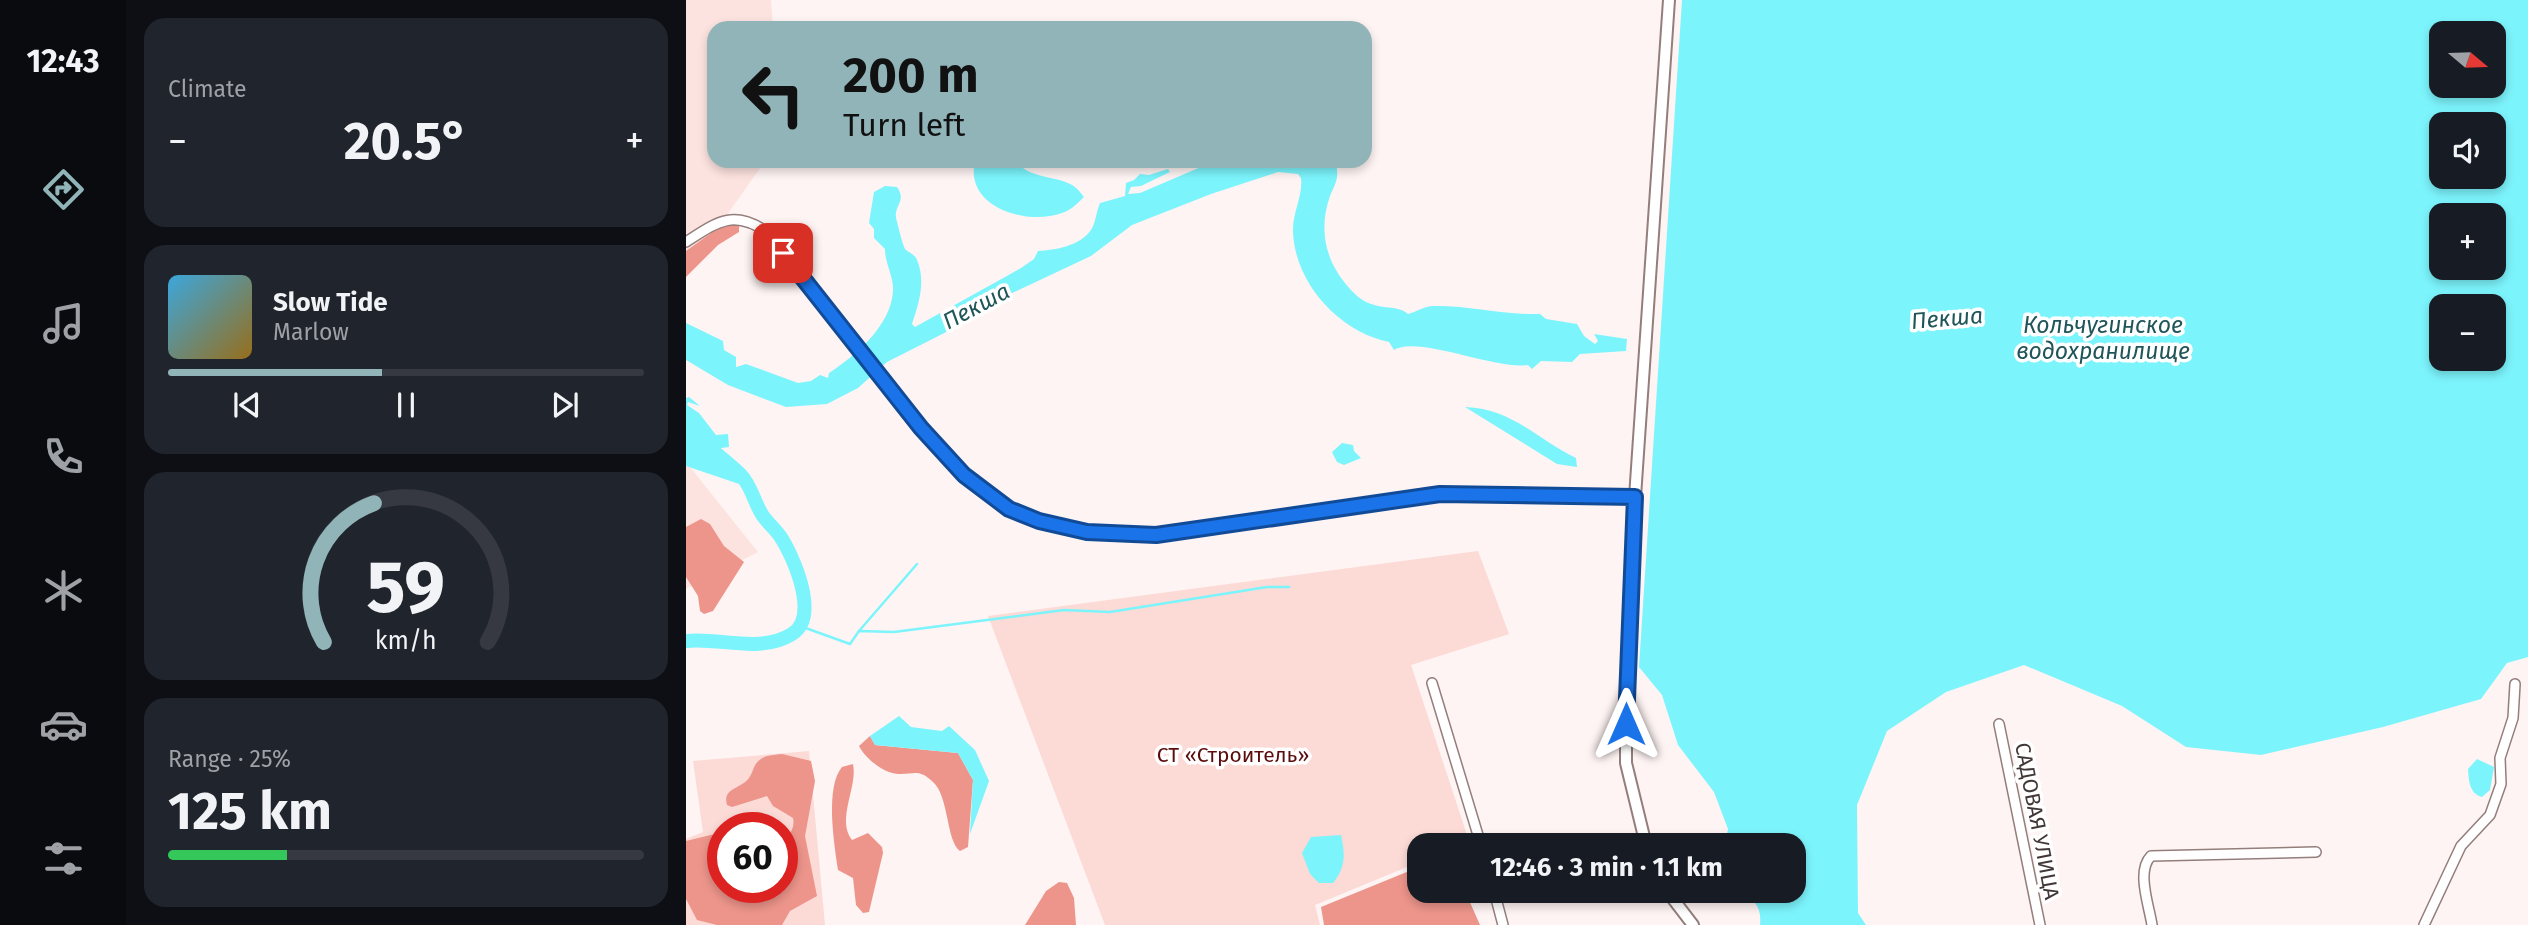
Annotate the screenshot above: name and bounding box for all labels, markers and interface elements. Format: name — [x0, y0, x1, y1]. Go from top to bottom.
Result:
north arrow — [2429, 21, 2506, 98]
map controls — [2429, 21, 2506, 371]
text: 12:43 — [26, 42, 100, 80]
text: 200 m — [843, 46, 979, 105]
icon: left — [728, 49, 819, 140]
text: Climate — [168, 75, 247, 103]
text: Turn left — [843, 106, 965, 144]
text: 20.5° — [344, 110, 468, 173]
button: sound — [2429, 112, 2506, 189]
text: − — [168, 118, 187, 164]
text: + — [625, 118, 644, 164]
icon: directions — [39, 165, 88, 214]
button: + — [2429, 203, 2506, 280]
pin — [753, 223, 813, 283]
icon: arrive — [764, 234, 802, 272]
water label: Пекша — [938, 277, 1014, 335]
text: Slow Tide — [273, 287, 388, 318]
button: − — [2429, 294, 2506, 371]
icon: music — [39, 299, 88, 348]
water label: Пекша — [1910, 301, 1984, 335]
water label: Кольчугинское водохранилище — [2016, 311, 2190, 365]
text: Marlow — [273, 318, 349, 346]
icon: previous — [228, 386, 266, 424]
icon: pause — [387, 386, 425, 424]
icon: next — [546, 386, 584, 424]
icon: phone — [39, 432, 88, 481]
text: 59 — [367, 544, 445, 631]
icon: climate — [39, 566, 88, 615]
text: km/h — [375, 626, 437, 656]
position arrow — [1589, 687, 1663, 761]
icon: car — [39, 700, 88, 749]
street label: САДОВАЯ УЛИЦА — [2009, 740, 2065, 902]
park label: СТ «Строитель» — [1157, 742, 1309, 768]
text: Range · 25% — [168, 745, 291, 773]
text: 125 km — [168, 780, 332, 843]
speed limit sign: 60 — [707, 812, 798, 903]
icon: filters — [39, 834, 88, 883]
text: 12:46 · 3 min · 1.1 km — [1490, 852, 1723, 883]

